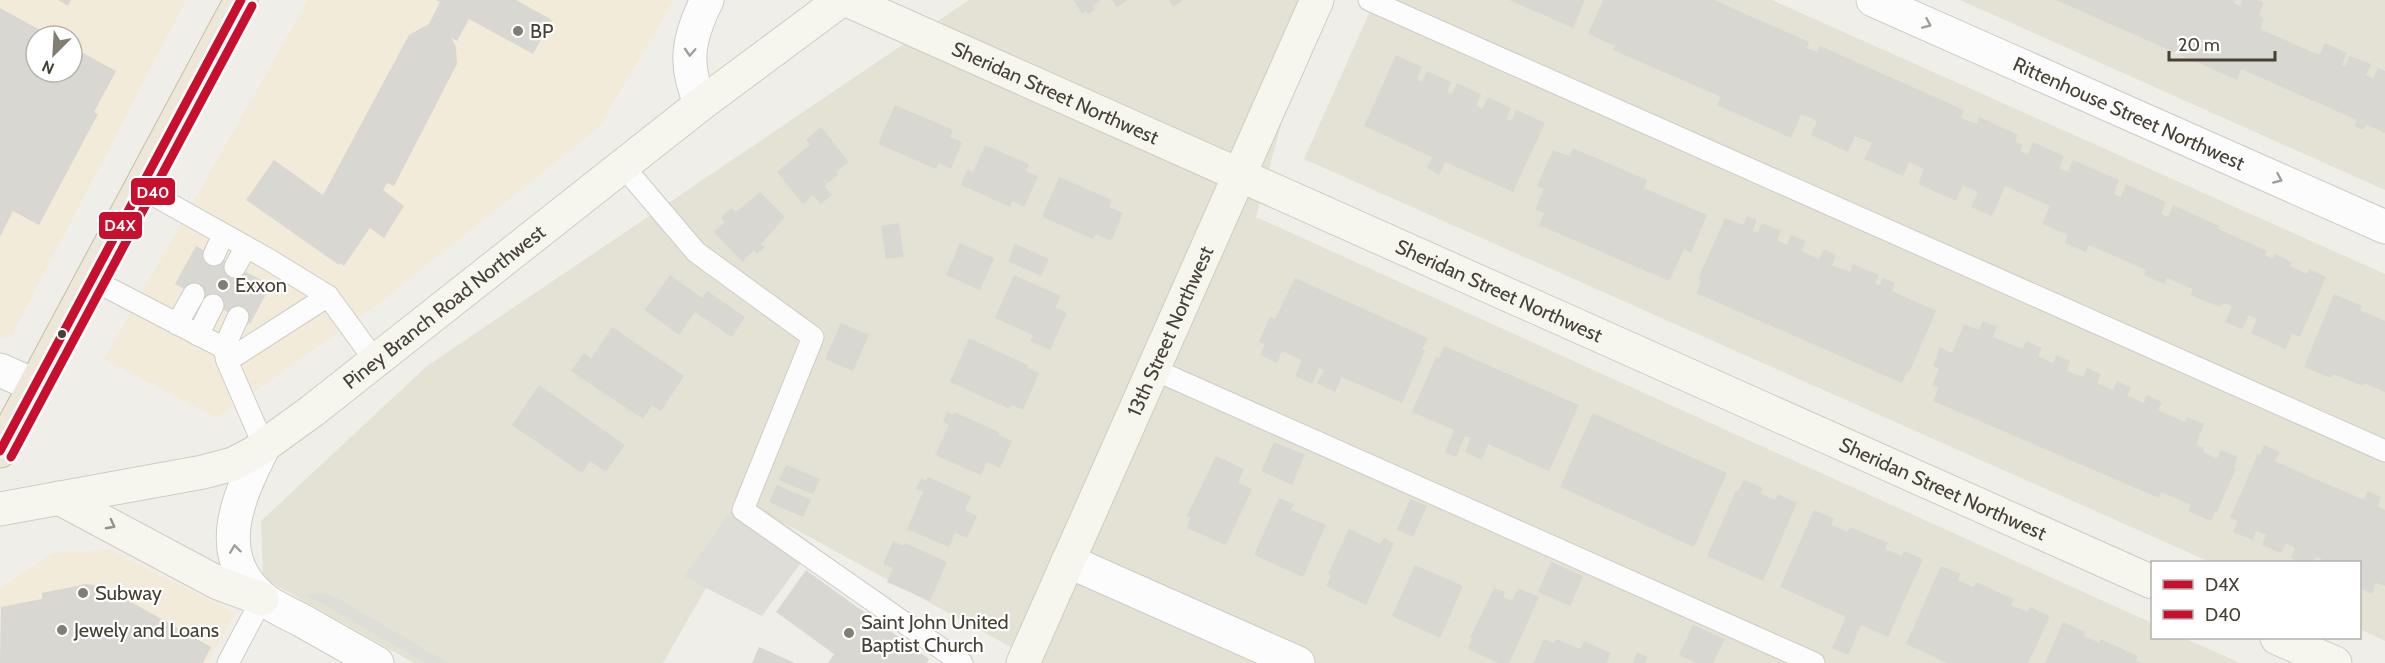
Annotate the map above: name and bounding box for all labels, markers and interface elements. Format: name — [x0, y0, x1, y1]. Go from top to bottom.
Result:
one-way arrow — [1921, 16, 1932, 28]
place label: BP — [530, 19, 553, 43]
north arrow — [24, 24, 84, 84]
marker: BP — [511, 24, 525, 38]
scale bar — [2169, 24, 2276, 62]
text: 20 m — [2178, 34, 2220, 56]
street label: Sheridan Street Northwest — [948, 36, 1163, 150]
one-way arrow — [684, 47, 697, 56]
street label: Rittenhouse Street Northwest — [2010, 52, 2249, 175]
text: N — [39, 56, 57, 78]
one-way arrow — [2272, 172, 2283, 184]
line badge: D40 — [130, 177, 176, 206]
text: D40 — [137, 183, 169, 202]
line badge: D4X — [98, 211, 143, 240]
text: D4X — [104, 216, 137, 235]
street label: Piney Branch Road Northwest — [338, 219, 550, 394]
street label: Sheridan Street Northwest — [1392, 234, 1606, 347]
street label: 13th Street Northwest — [1122, 242, 1218, 420]
place label: Exxon — [235, 273, 287, 297]
marker: Exxon — [216, 278, 230, 292]
unlabelled marker — [56, 328, 68, 340]
street label: Sheridan Street Northwest — [1836, 432, 2050, 545]
one-way arrow — [105, 518, 115, 529]
one-way arrow — [229, 544, 241, 554]
legend — [2151, 561, 2361, 639]
text: D4X — [2205, 574, 2239, 596]
place label: Subway — [95, 581, 162, 605]
marker: Subway — [76, 586, 90, 600]
text: D40 — [2205, 604, 2241, 626]
place label: Saint John United Baptist Church — [861, 610, 1009, 657]
place label: Jewely and Loans — [73, 618, 219, 642]
marker: Jewely and Loans — [55, 623, 69, 637]
marker: Saint John United Baptist Church — [842, 626, 856, 640]

